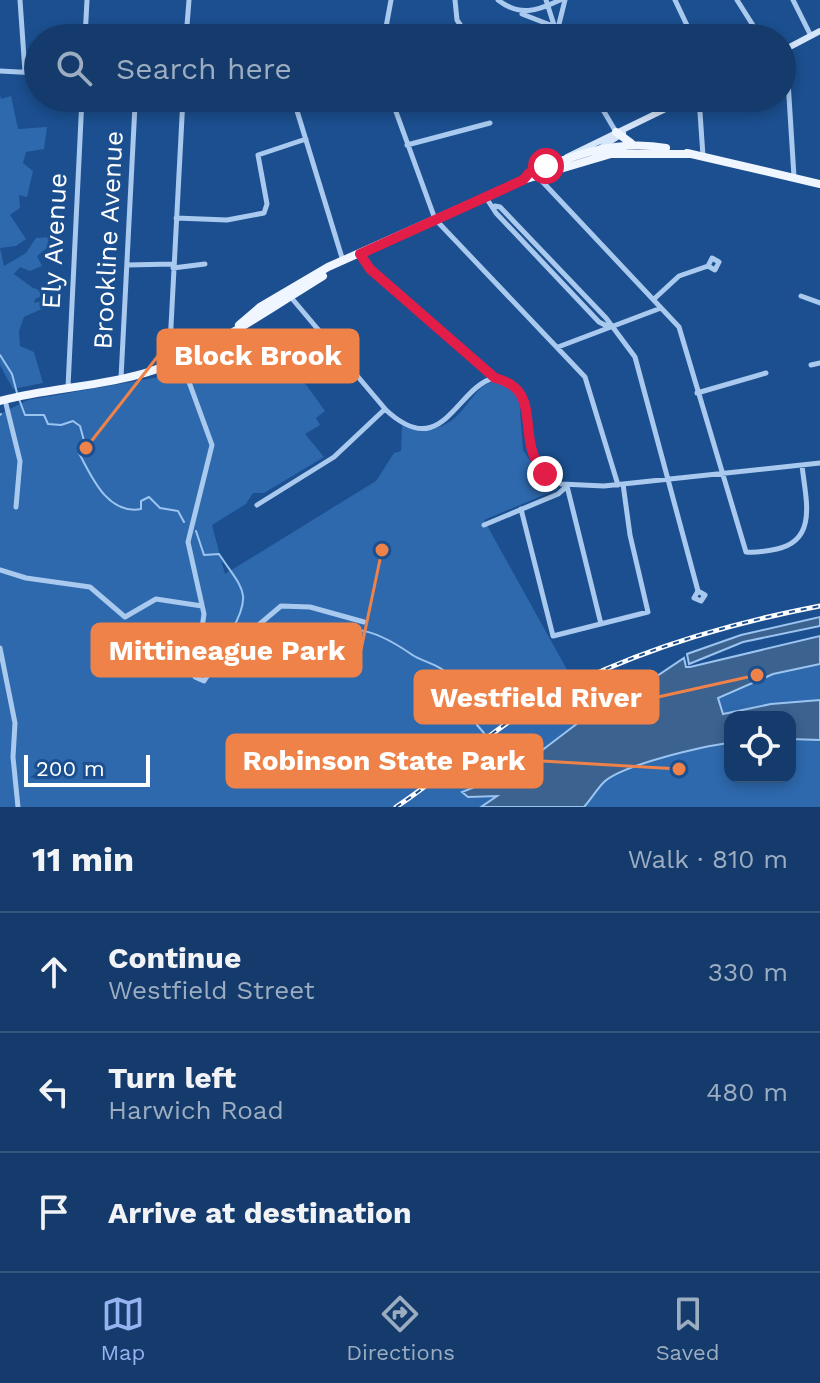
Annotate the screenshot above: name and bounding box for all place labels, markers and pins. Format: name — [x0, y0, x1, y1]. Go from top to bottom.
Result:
callout: Block Brook — [158, 330, 358, 382]
callout: Mittineague Park — [92, 624, 361, 676]
callout: Westfield River — [415, 671, 658, 723]
callout: Robinson State Park — [227, 735, 542, 787]

